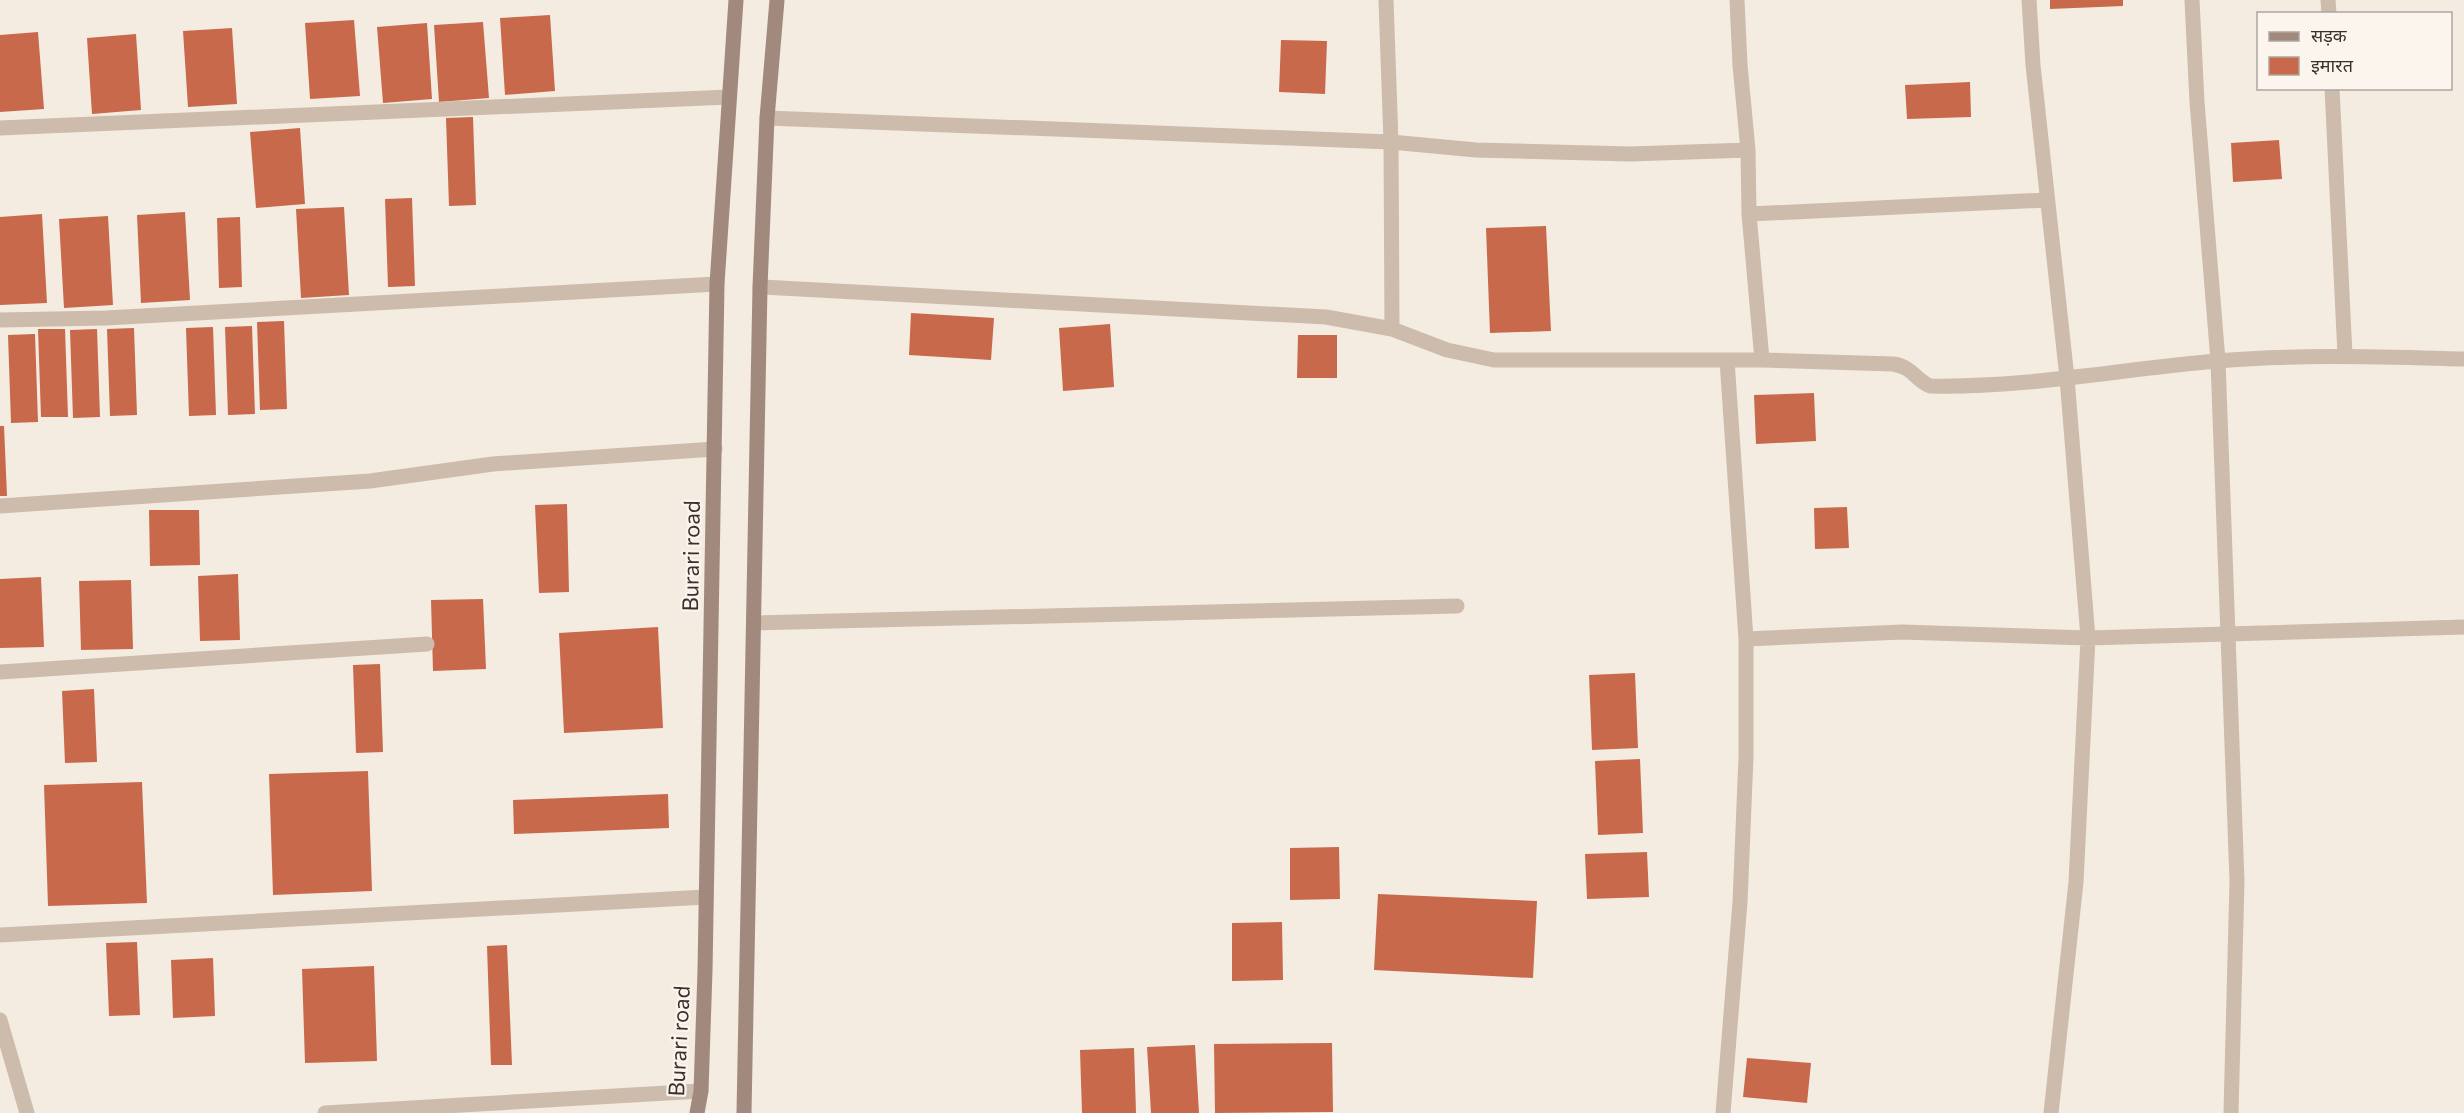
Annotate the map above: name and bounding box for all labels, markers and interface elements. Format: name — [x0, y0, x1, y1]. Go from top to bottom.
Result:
legend — [2257, 12, 2452, 90]
text: सड़क — [2311, 24, 2348, 46]
text: इमारत — [2311, 54, 2354, 76]
street label: Burari road — [676, 500, 705, 612]
street label: Burari road — [662, 985, 695, 1097]

